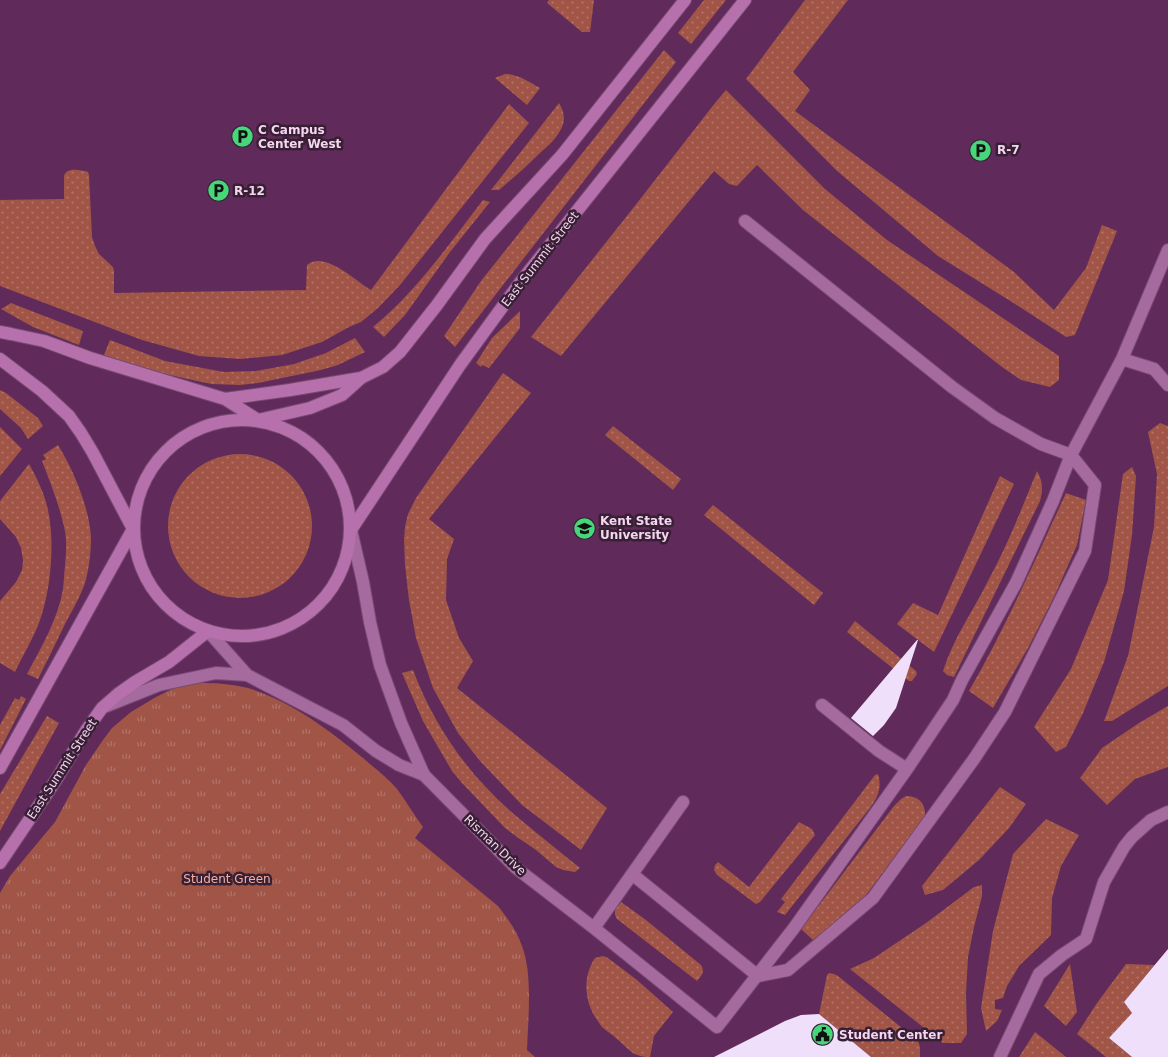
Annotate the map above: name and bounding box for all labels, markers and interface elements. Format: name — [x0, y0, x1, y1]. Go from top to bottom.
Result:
place label: C Campus Center West — [258, 123, 342, 151]
parking icon: C Campus Center West — [230, 125, 254, 149]
parking icon: R-7 — [969, 138, 993, 162]
place label: R-7 — [997, 143, 1020, 157]
parking icon: R-12 — [206, 179, 230, 203]
place label: R-12 — [234, 184, 265, 198]
street label: East Summit Street — [499, 209, 582, 309]
place label: Kent State University — [600, 514, 672, 542]
school or university icon: Kent State University — [572, 516, 596, 540]
street label: East Summit Street — [24, 716, 100, 822]
street label: Risman Drive — [461, 812, 529, 878]
park label: Student Green — [183, 872, 271, 886]
public building icon: Student Center — [811, 1023, 835, 1047]
place label: Student Center — [839, 1028, 942, 1042]

